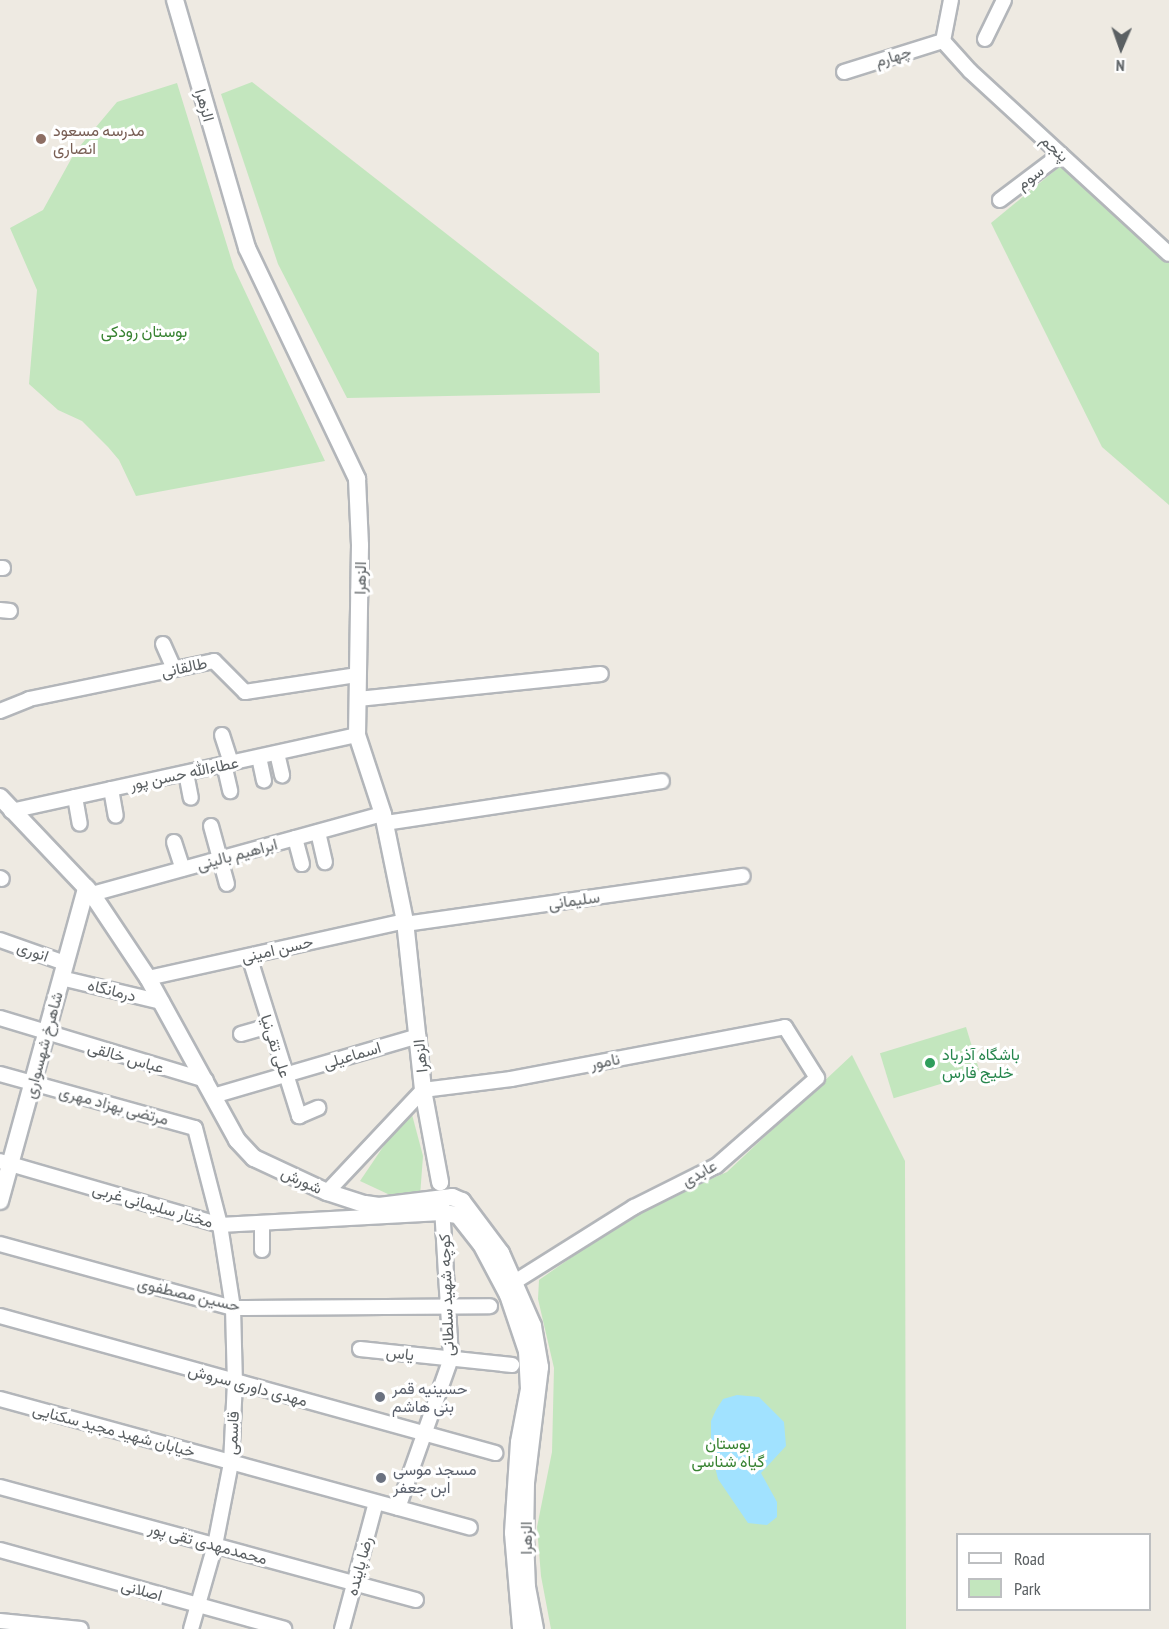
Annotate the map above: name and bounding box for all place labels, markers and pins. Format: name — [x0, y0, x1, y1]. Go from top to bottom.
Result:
place label: مدرسه مسعود انصاری — [53, 120, 145, 158]
marker: مدرسه مسعود انصاری — [34, 132, 48, 146]
place label: باشگاه آذرباد خلیج فارس — [942, 1044, 1020, 1082]
marker: باشگاه آذرباد خلیج فارس — [923, 1056, 937, 1070]
place label: حسینیه قمر بنی هاشم — [392, 1378, 468, 1416]
marker: حسینیه قمر بنی هاشم — [373, 1390, 387, 1404]
place label: مسجد موسی ابن جعفر — [393, 1459, 476, 1497]
marker: مسجد موسی ابن جعفر — [374, 1471, 388, 1485]

